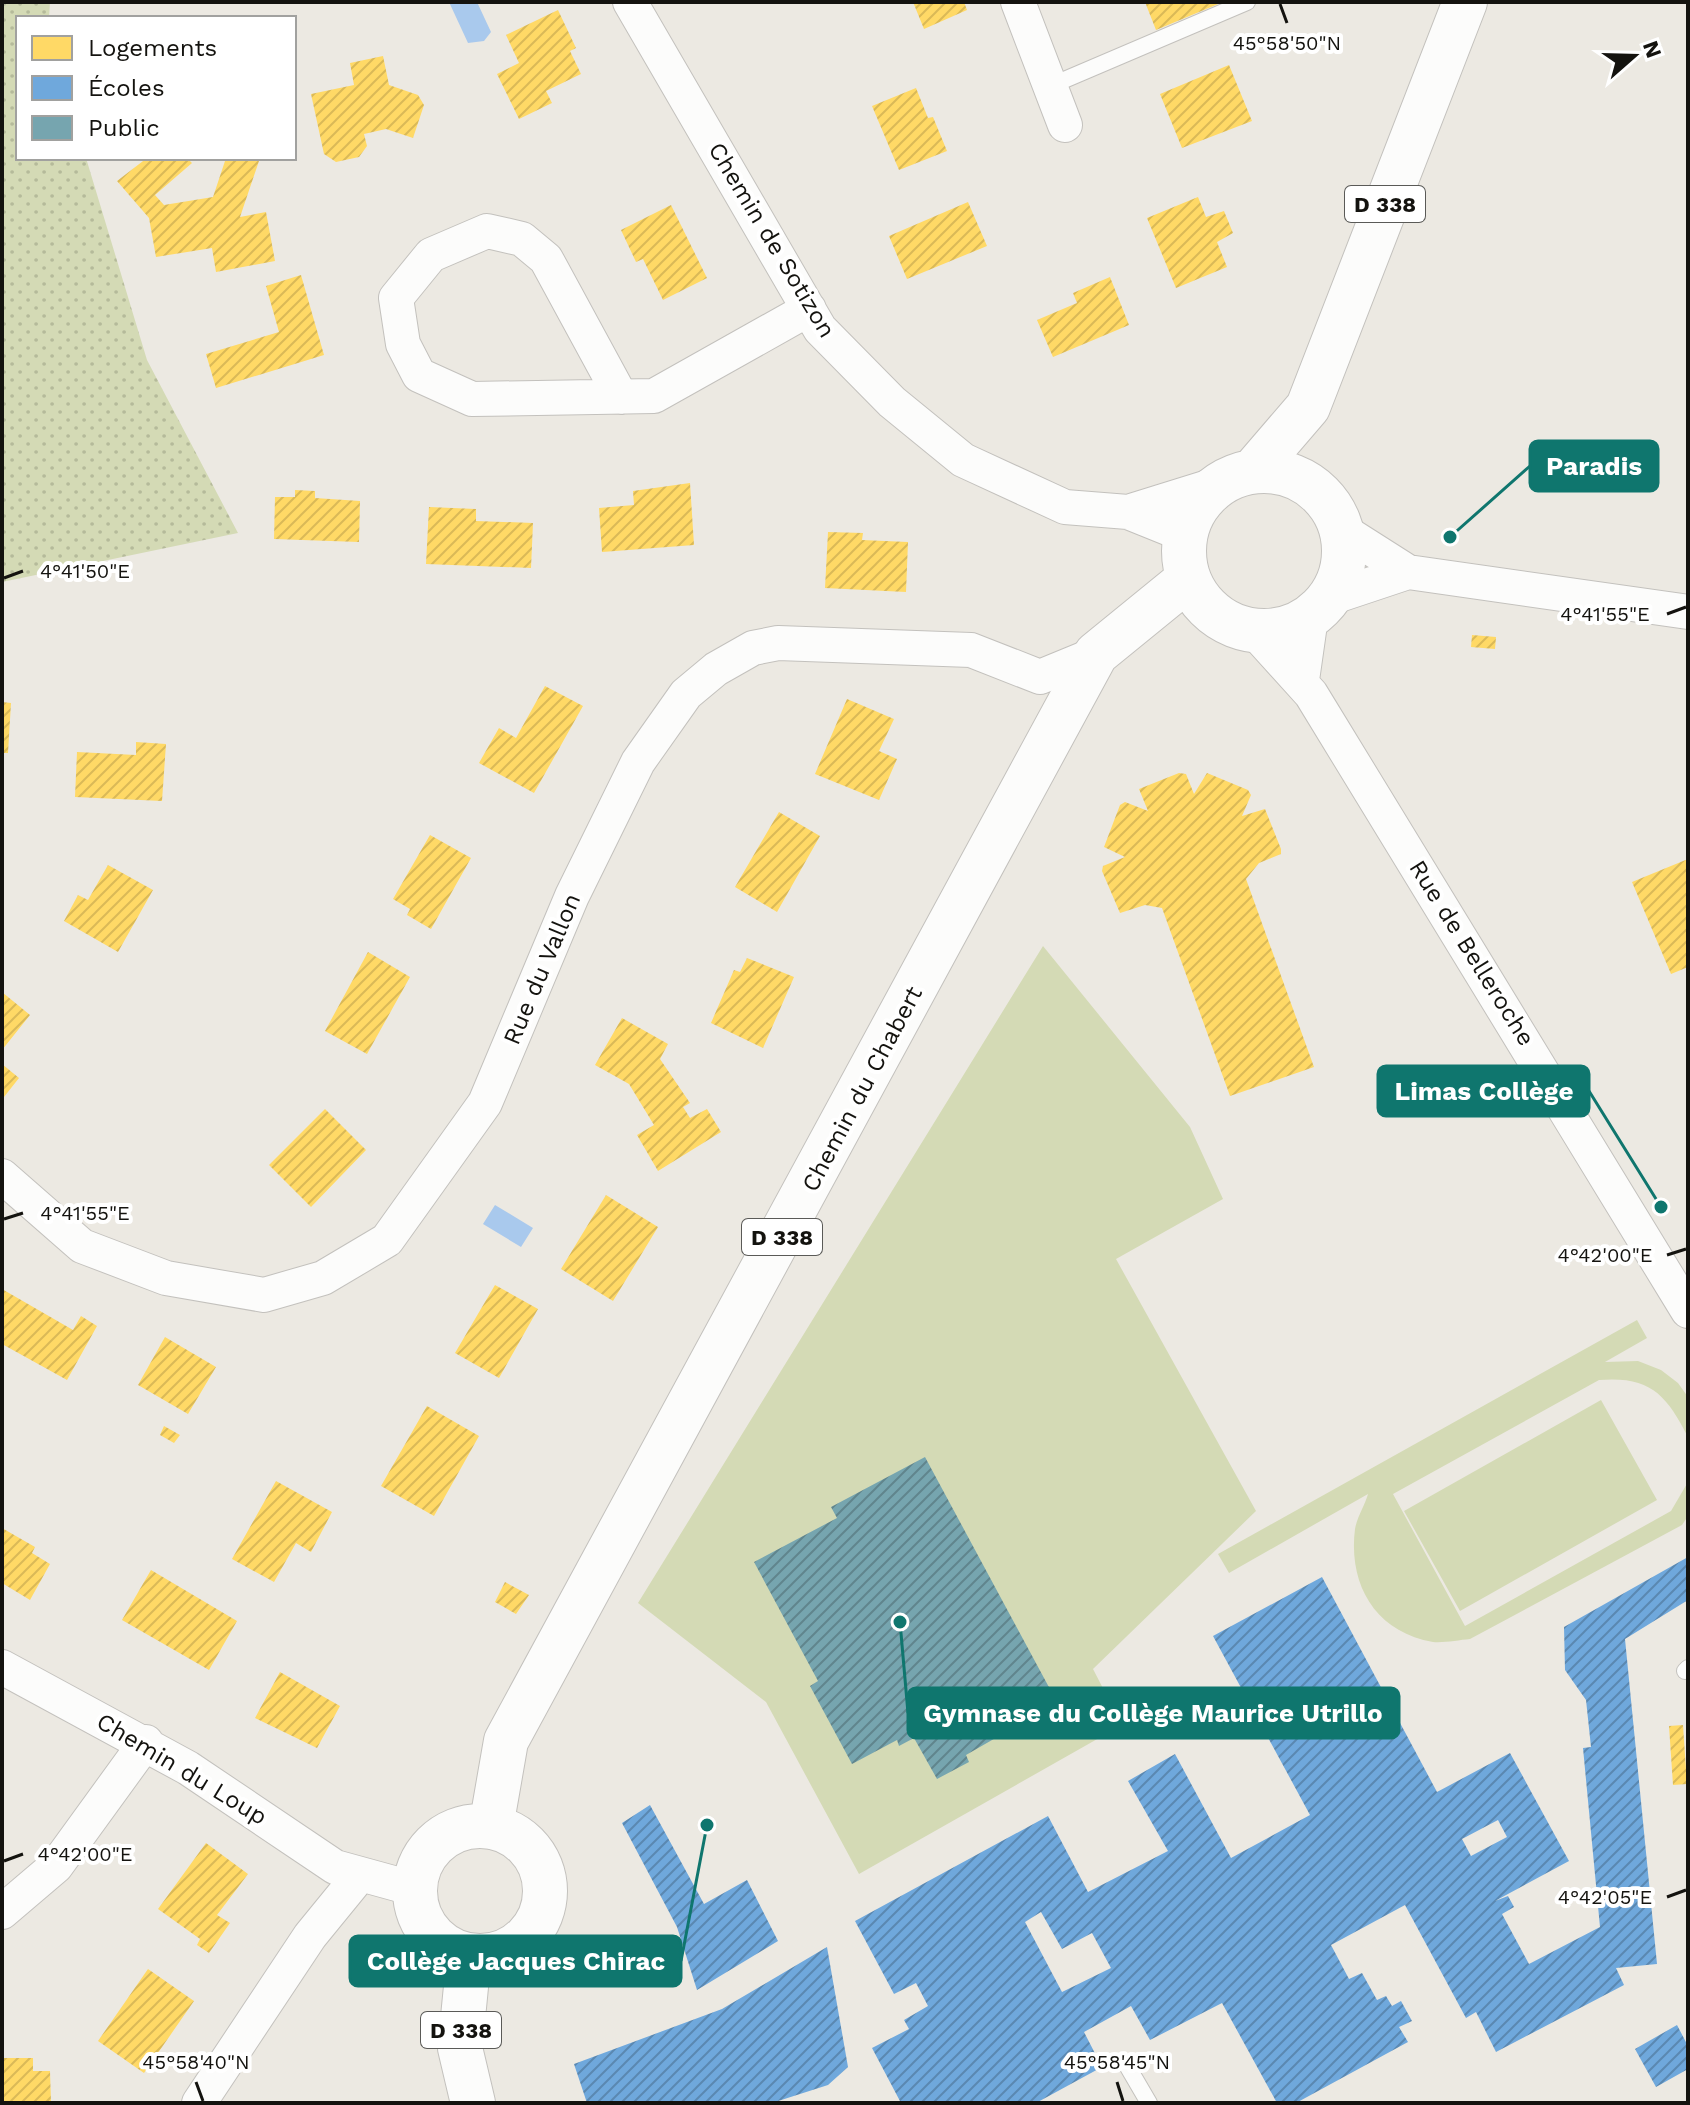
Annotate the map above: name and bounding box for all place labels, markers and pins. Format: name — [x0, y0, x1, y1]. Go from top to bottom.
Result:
callout: Paradis — [1530, 441, 1658, 491]
callout: Limas Collège — [1378, 1066, 1589, 1116]
callout: Gymnase du Collège Maurice Utrillo — [908, 1688, 1399, 1738]
callout: Collège Jacques Chirac — [350, 1936, 681, 1986]

